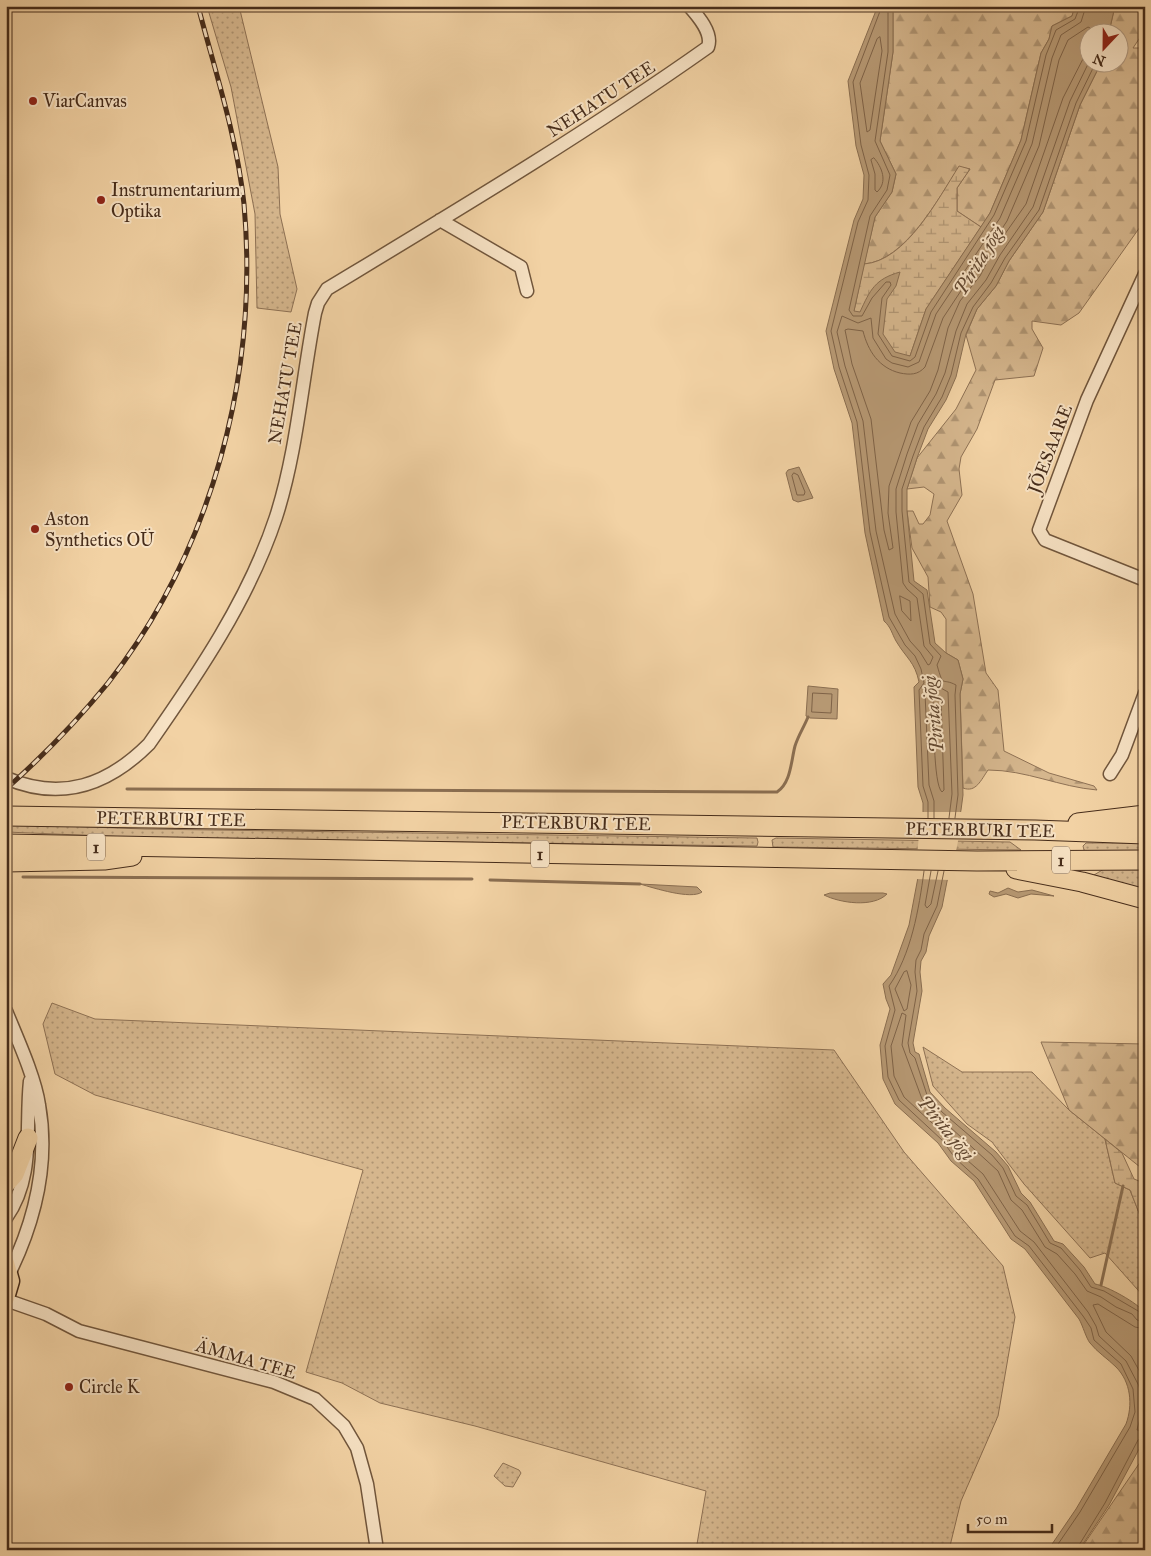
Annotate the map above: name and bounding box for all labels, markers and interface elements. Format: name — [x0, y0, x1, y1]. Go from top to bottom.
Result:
north arrow — [1078, 22, 1128, 72]
text: N — [1091, 49, 1108, 70]
street label: NEHATU TEE — [543, 56, 659, 142]
place label: ViarCanvas — [42, 90, 127, 112]
marker: ViarCanvas — [27, 95, 39, 107]
place label: Instrumentarium Optika — [111, 179, 240, 222]
marker: Instrumentarium Optika — [95, 194, 107, 206]
water label: Pirita jõgi — [949, 221, 1010, 299]
street label: NEHATU TEE — [263, 320, 307, 446]
street label: JÕESAARE — [1021, 401, 1078, 499]
place label: Aston Synthetics OÜ — [44, 508, 155, 551]
marker: Aston Synthetics OÜ — [29, 523, 41, 535]
water label: Pirita jõgi — [917, 674, 948, 754]
street label: PETERBURI TEE — [96, 807, 246, 831]
street label: PETERBURI TEE — [501, 811, 651, 835]
street label: PETERBURI TEE — [905, 818, 1055, 842]
road number: 1 — [87, 834, 105, 860]
road number: 1 — [531, 841, 549, 868]
road number: 1 — [1052, 846, 1070, 874]
water label: Pirita jõgi — [913, 1091, 980, 1166]
street label: ÄMMA TEE — [192, 1334, 299, 1384]
place label: Circle K — [79, 1376, 141, 1398]
marker: Circle K — [63, 1381, 75, 1393]
scale bar — [968, 1501, 1052, 1533]
text: 50 m — [976, 1510, 1008, 1528]

